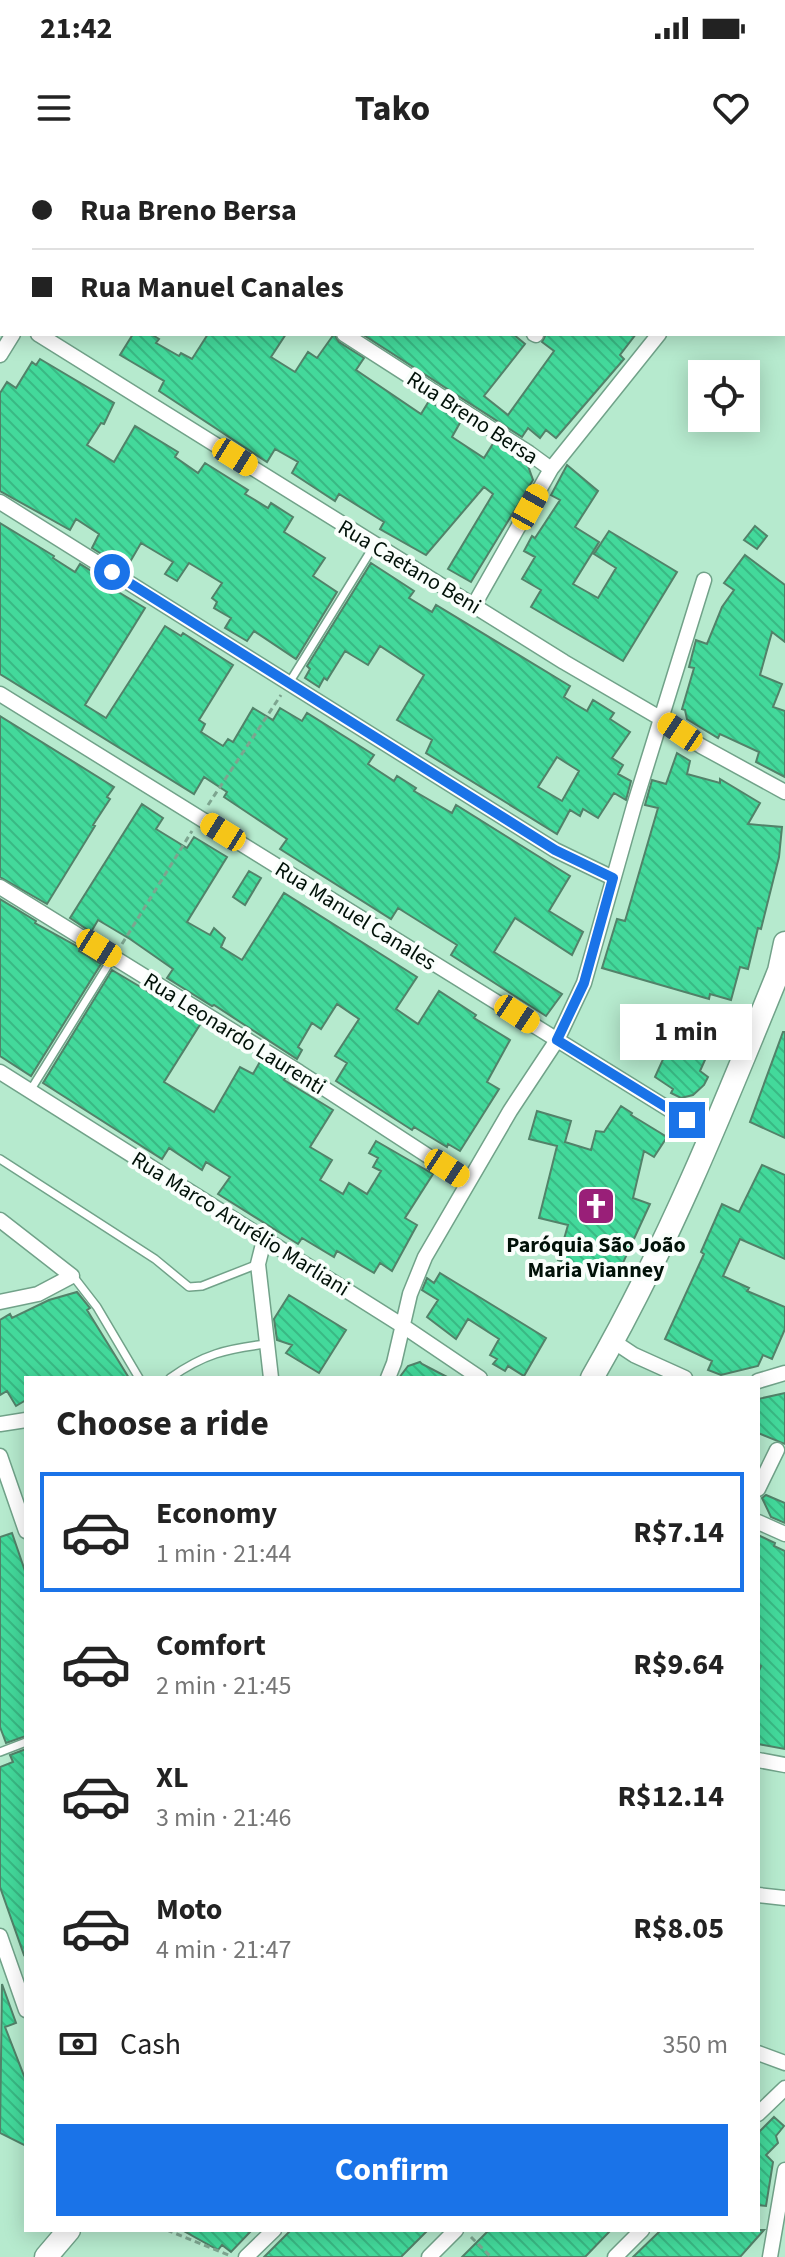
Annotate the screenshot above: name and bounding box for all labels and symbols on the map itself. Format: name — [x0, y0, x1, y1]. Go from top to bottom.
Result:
street label: Rua Breno Bersa — [400, 363, 545, 472]
car — [208, 434, 262, 480]
car — [508, 480, 552, 534]
street label: Rua Caetano Beni — [332, 511, 487, 622]
route start — [94, 554, 130, 590]
car — [653, 709, 707, 755]
car — [196, 809, 250, 855]
street label: Rua Manuel Canales — [269, 853, 442, 978]
car — [72, 925, 126, 971]
street label: Rua Leonardo Laurenti — [137, 965, 332, 1103]
car — [490, 991, 544, 1037]
callout: 1 min — [621, 1004, 753, 1060]
route end — [669, 1102, 705, 1138]
street label: Rua Marco Arurélio Marliani — [125, 1144, 356, 1304]
car — [420, 1145, 474, 1191]
church icon: Paróquia São João Maria Vianney — [575, 1185, 617, 1227]
place label: Paróquia São João Maria Vianney — [506, 1229, 686, 1286]

